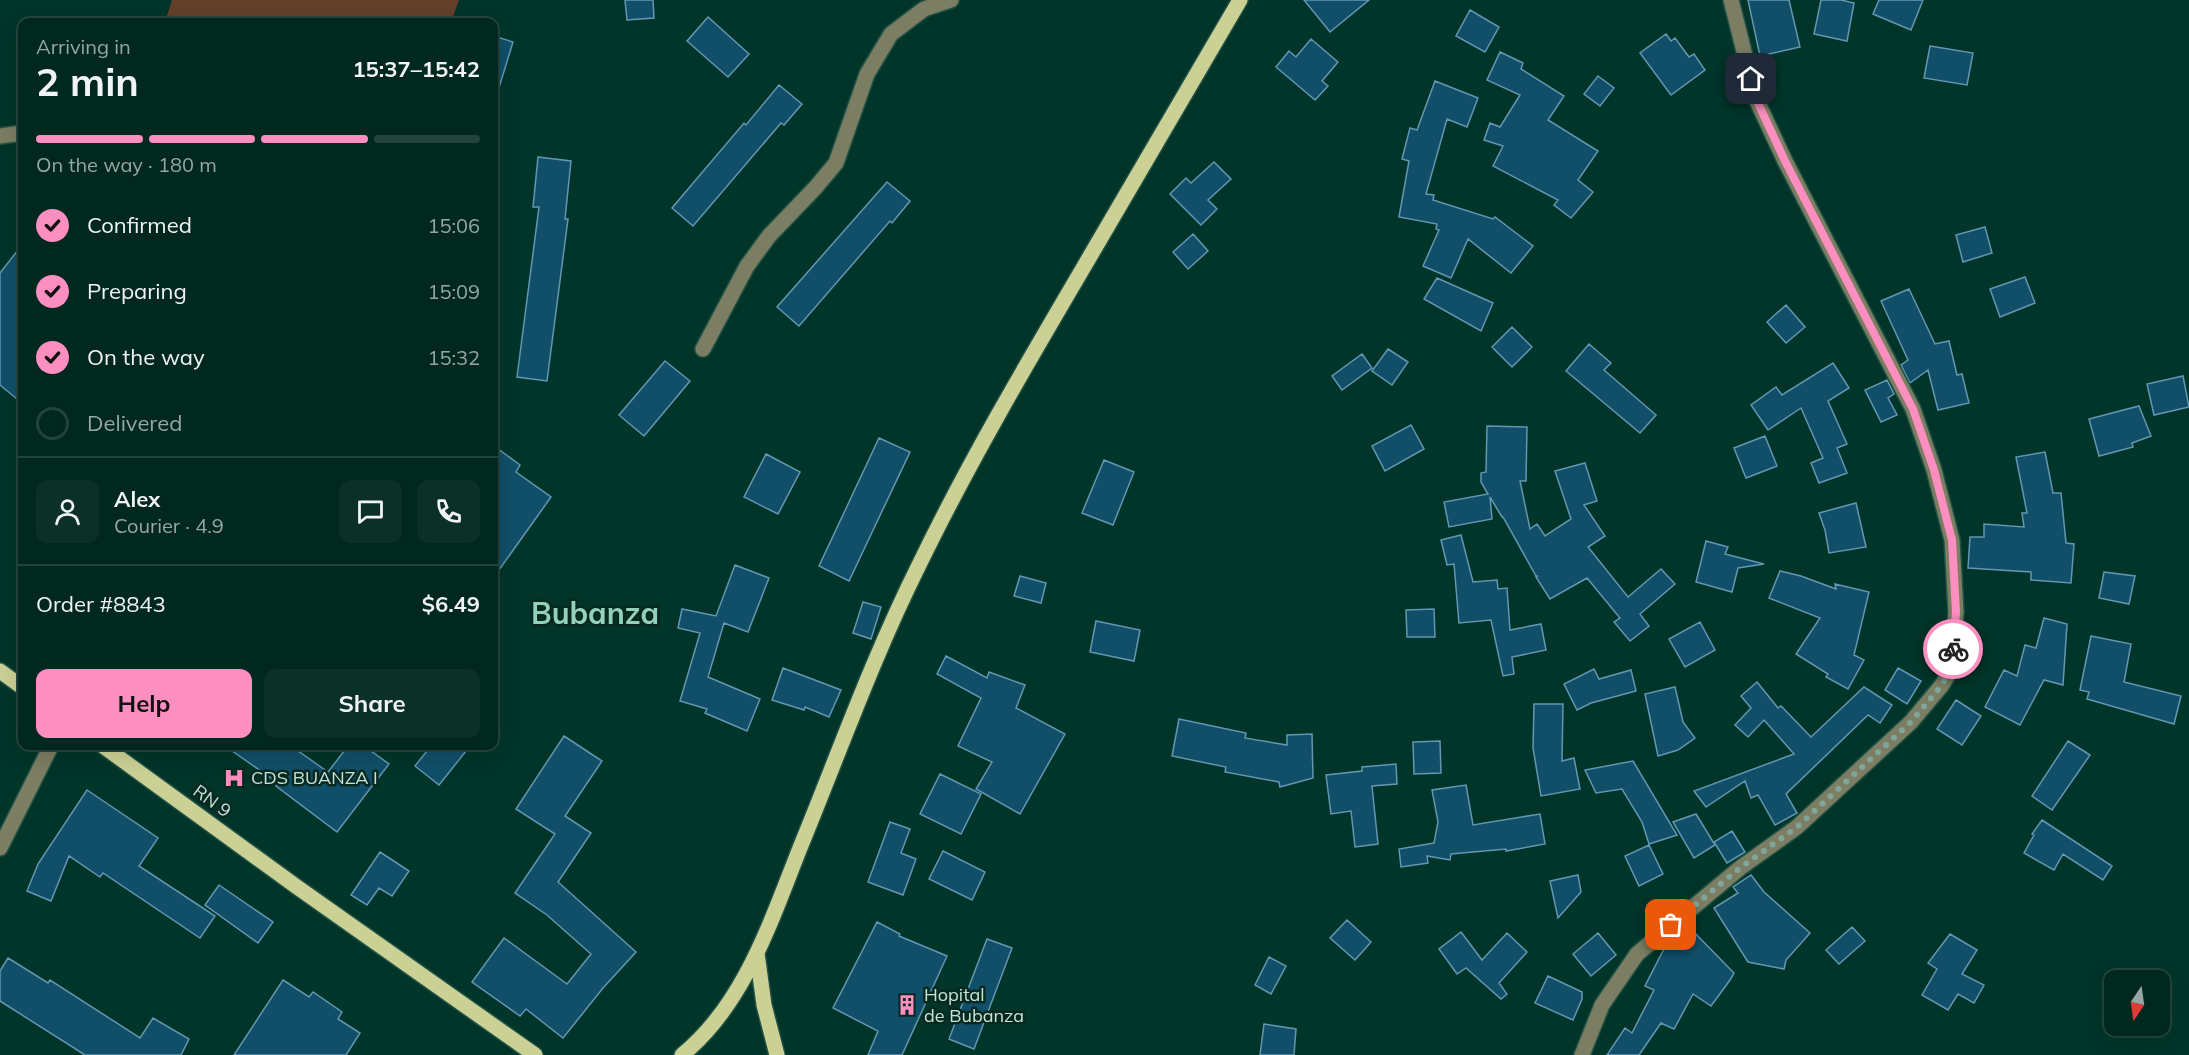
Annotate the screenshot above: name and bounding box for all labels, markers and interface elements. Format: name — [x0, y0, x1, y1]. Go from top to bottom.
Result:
text: Arriving in — [36, 34, 131, 59]
pin — [1725, 53, 1776, 104]
text: 15:37–15:42 — [352, 55, 480, 83]
text: 2 min — [36, 57, 139, 106]
icon: home — [1734, 62, 1767, 95]
text: On the way · 180 m — [36, 152, 217, 177]
icon: check — [36, 209, 69, 242]
text: Confirmed — [87, 211, 192, 239]
text: 15:06 — [427, 213, 480, 238]
icon: check — [36, 275, 69, 308]
text: Preparing — [87, 277, 187, 305]
text: 15:09 — [427, 279, 480, 304]
icon: check — [36, 341, 69, 374]
text: On the way — [87, 343, 205, 371]
text: 15:32 — [427, 345, 480, 370]
text: Delivered — [87, 409, 182, 437]
button: person — [36, 480, 99, 543]
button: chat — [339, 480, 402, 543]
button: phone — [417, 480, 480, 543]
text: Alex — [114, 485, 160, 513]
text: Courier · 4.9 — [114, 513, 224, 538]
text: Order #8843 — [36, 590, 166, 618]
text: $6.49 — [422, 590, 480, 618]
district label: Bubanza — [531, 594, 659, 632]
courier — [1923, 619, 1983, 679]
icon: bike — [1937, 633, 1970, 666]
button: Help — [36, 669, 252, 738]
button: Share — [264, 669, 480, 738]
hospital icon: CDS BUANZA I — [222, 766, 246, 790]
place label: CDS BUANZA I — [251, 766, 378, 789]
street label: RN 9 — [189, 779, 236, 822]
pin — [1645, 899, 1696, 950]
icon: bag — [1654, 908, 1687, 941]
north arrow — [2104, 970, 2170, 1036]
map controls — [2104, 970, 2170, 1036]
place label: Hopital de Bubanza — [924, 983, 1024, 1027]
building icon: Hopital de Bubanza — [895, 993, 919, 1017]

